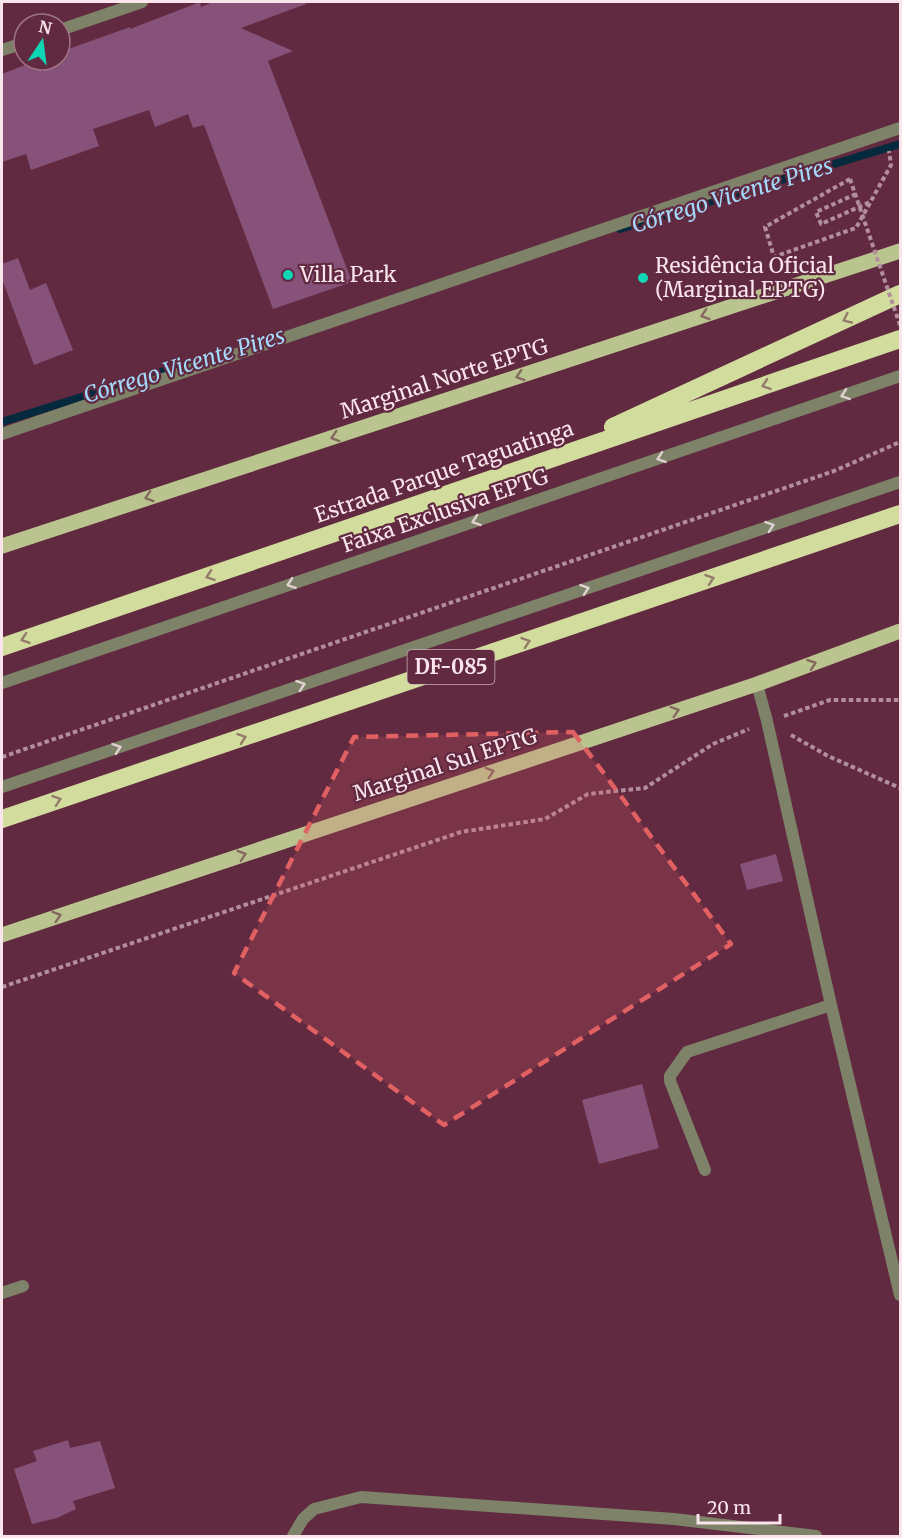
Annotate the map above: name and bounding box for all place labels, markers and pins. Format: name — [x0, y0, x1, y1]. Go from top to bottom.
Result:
place label: Residência Oficial (Marginal EPTG) — [655, 252, 835, 303]
place label: Villa Park — [299, 261, 397, 288]
marker: Villa Park — [281, 268, 295, 282]
marker: Residência Oficial (Marginal EPTG) — [636, 271, 650, 285]

